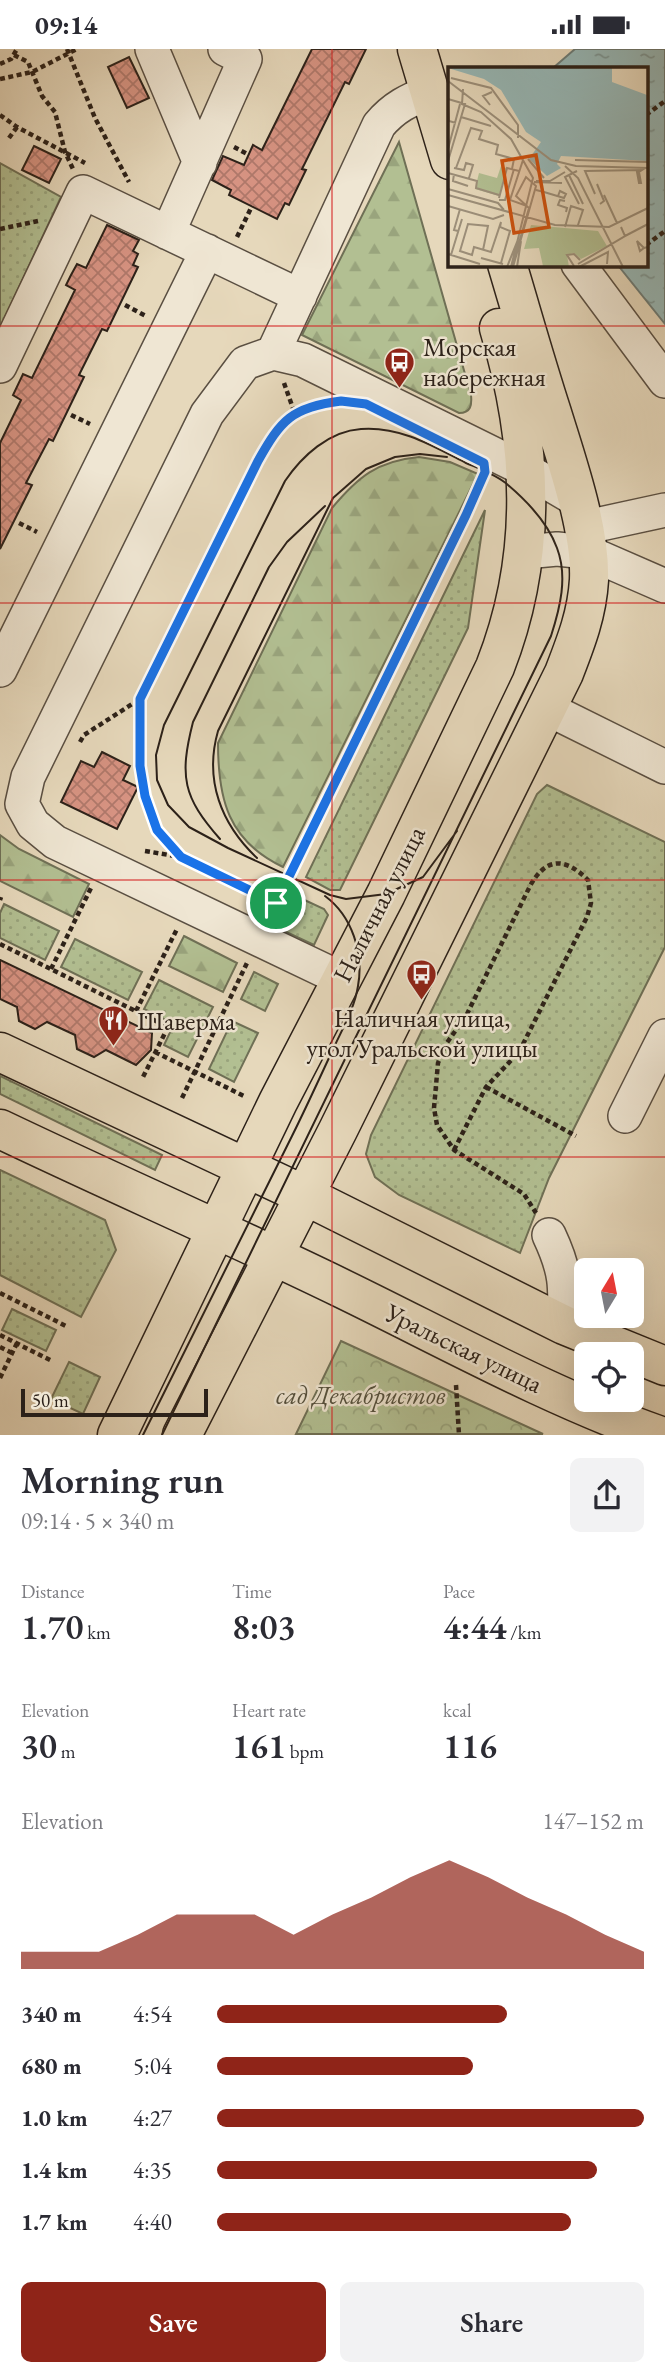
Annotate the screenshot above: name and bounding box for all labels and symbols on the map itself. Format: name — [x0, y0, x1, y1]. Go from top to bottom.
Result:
inset map — [448, 67, 648, 266]
place label: Морская набережная — [423, 330, 546, 394]
bus stop icon: Морская набережная — [383, 345, 417, 389]
street label: Наличная улица — [325, 820, 433, 988]
pin — [246, 873, 306, 933]
bus stop icon: Наличная улица, угол Уральской улицы — [405, 958, 439, 1002]
place label: Наличная улица, угол Уральской улицы — [306, 1001, 538, 1065]
restaurant icon: Шаверма — [97, 1004, 131, 1048]
place label: Шаверма — [137, 1004, 236, 1038]
north arrow — [574, 1258, 644, 1328]
street label: Уральская улица — [379, 1295, 549, 1401]
park label: сад Декабристов — [276, 1378, 446, 1412]
scale bar — [21, 1385, 208, 1417]

